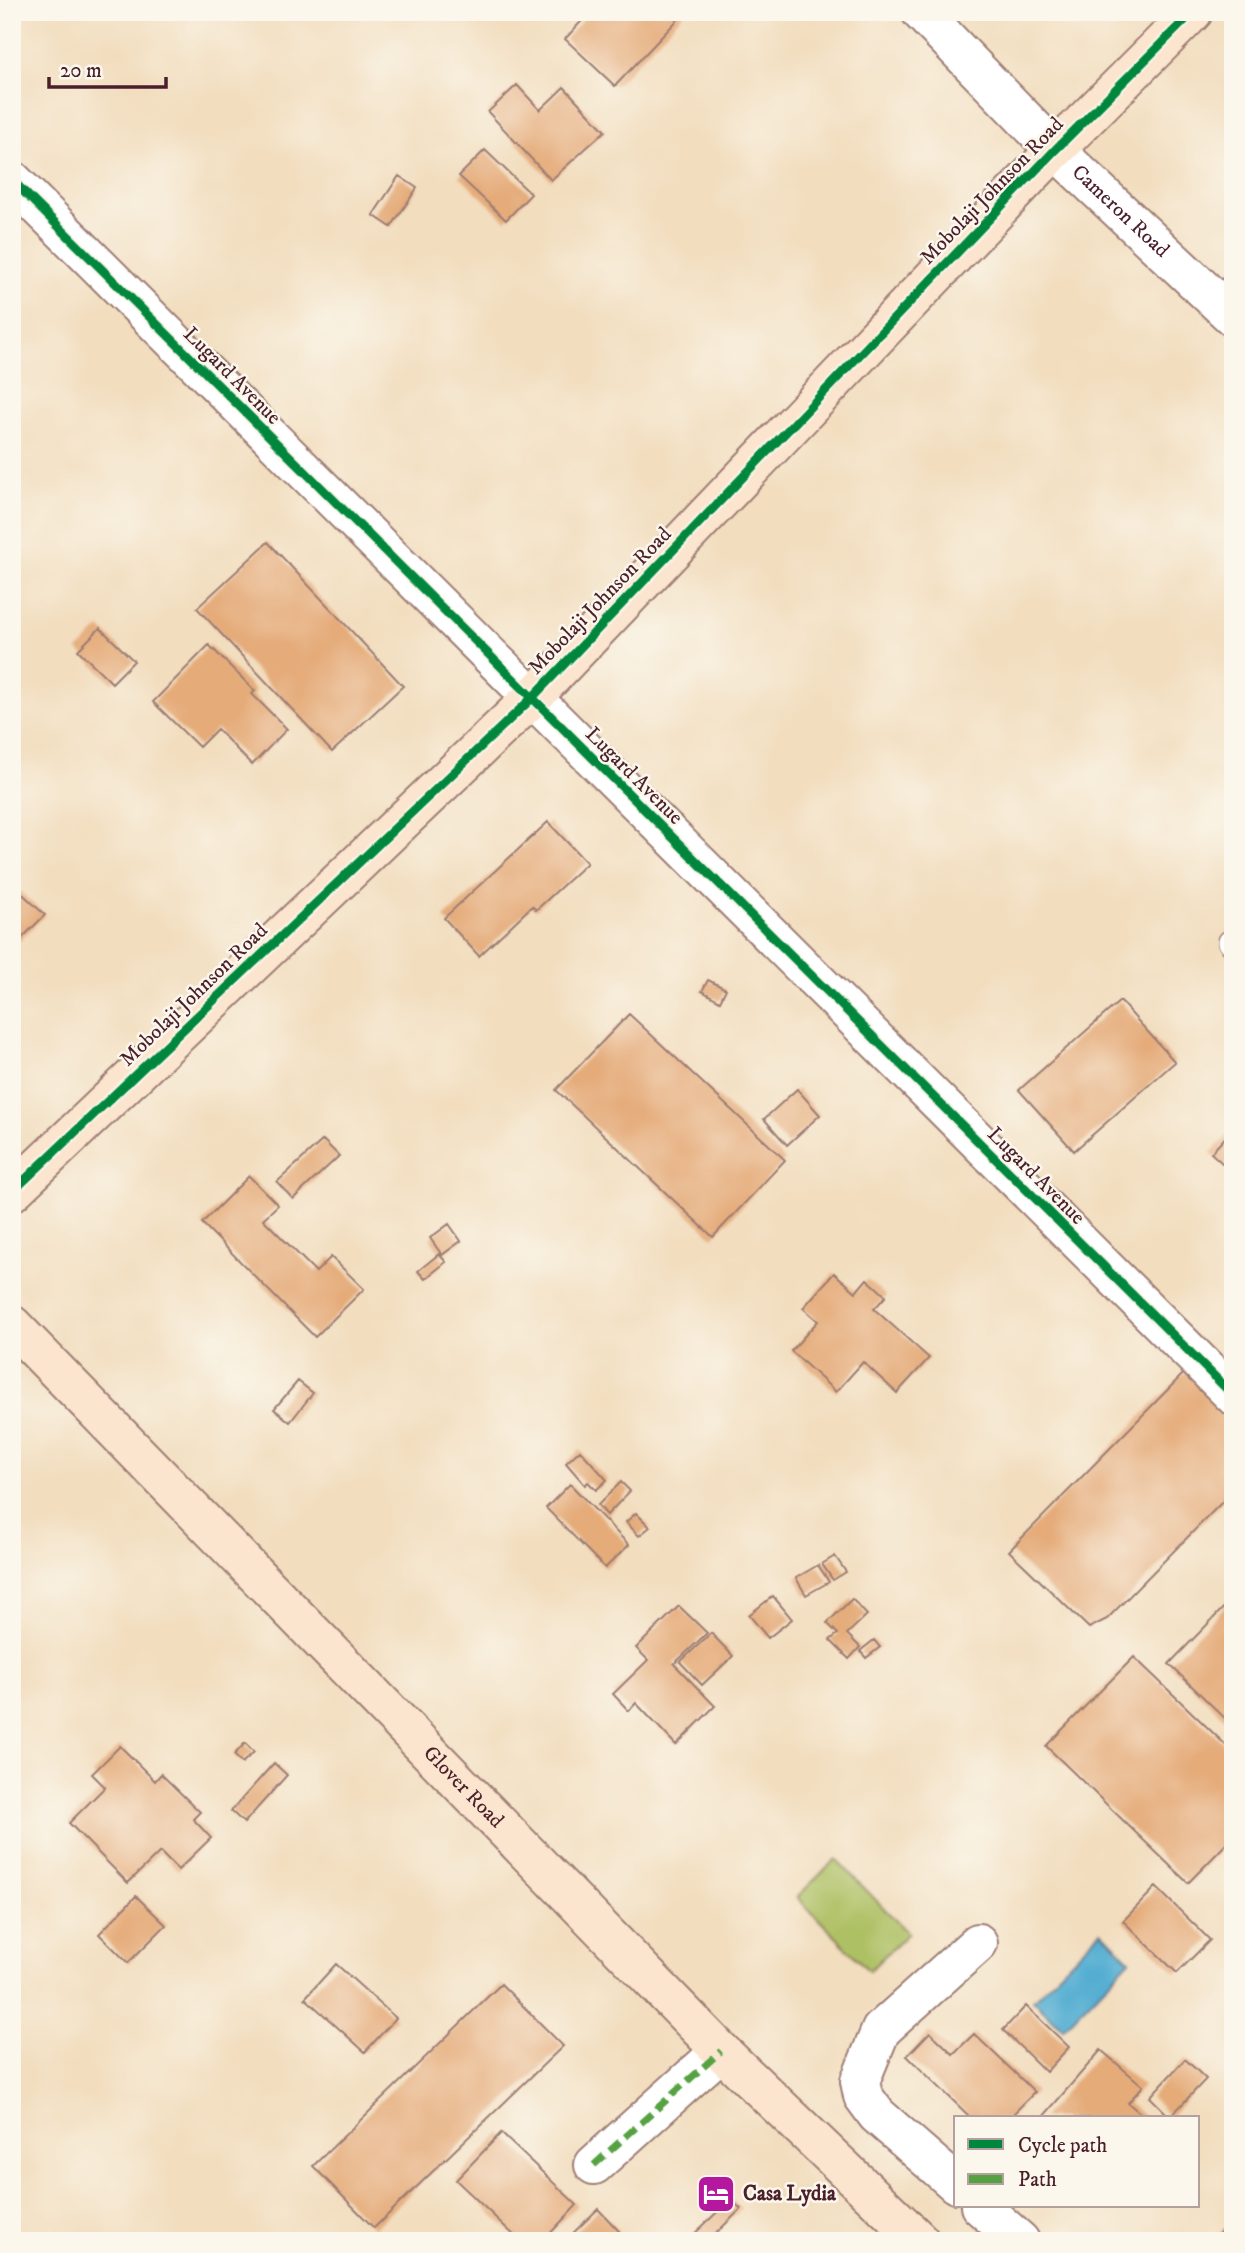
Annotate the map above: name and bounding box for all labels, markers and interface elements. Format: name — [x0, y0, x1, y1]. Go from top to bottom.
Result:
scale bar — [49, 46, 166, 90]
text: 20 m — [60, 58, 102, 84]
street label: Mobolaji Johnson Road — [915, 111, 1070, 270]
street label: Cameron Road — [1066, 159, 1175, 264]
street label: Lugard Avenue — [178, 322, 287, 431]
street label: Mobolaji Johnson Road — [523, 521, 678, 680]
street label: Lugard Avenue — [580, 722, 689, 831]
street label: Mobolaji Johnson Road — [115, 917, 274, 1072]
street label: Lugard Avenue — [982, 1122, 1091, 1231]
street label: Glover Road — [417, 1741, 510, 1834]
legend — [954, 2116, 1200, 2208]
text: Cycle path — [1018, 2133, 1107, 2159]
text: Path — [1018, 2167, 1057, 2193]
hotel icon: Casa Lydia — [695, 2173, 737, 2215]
place label: Casa Lydia — [743, 2181, 837, 2207]

